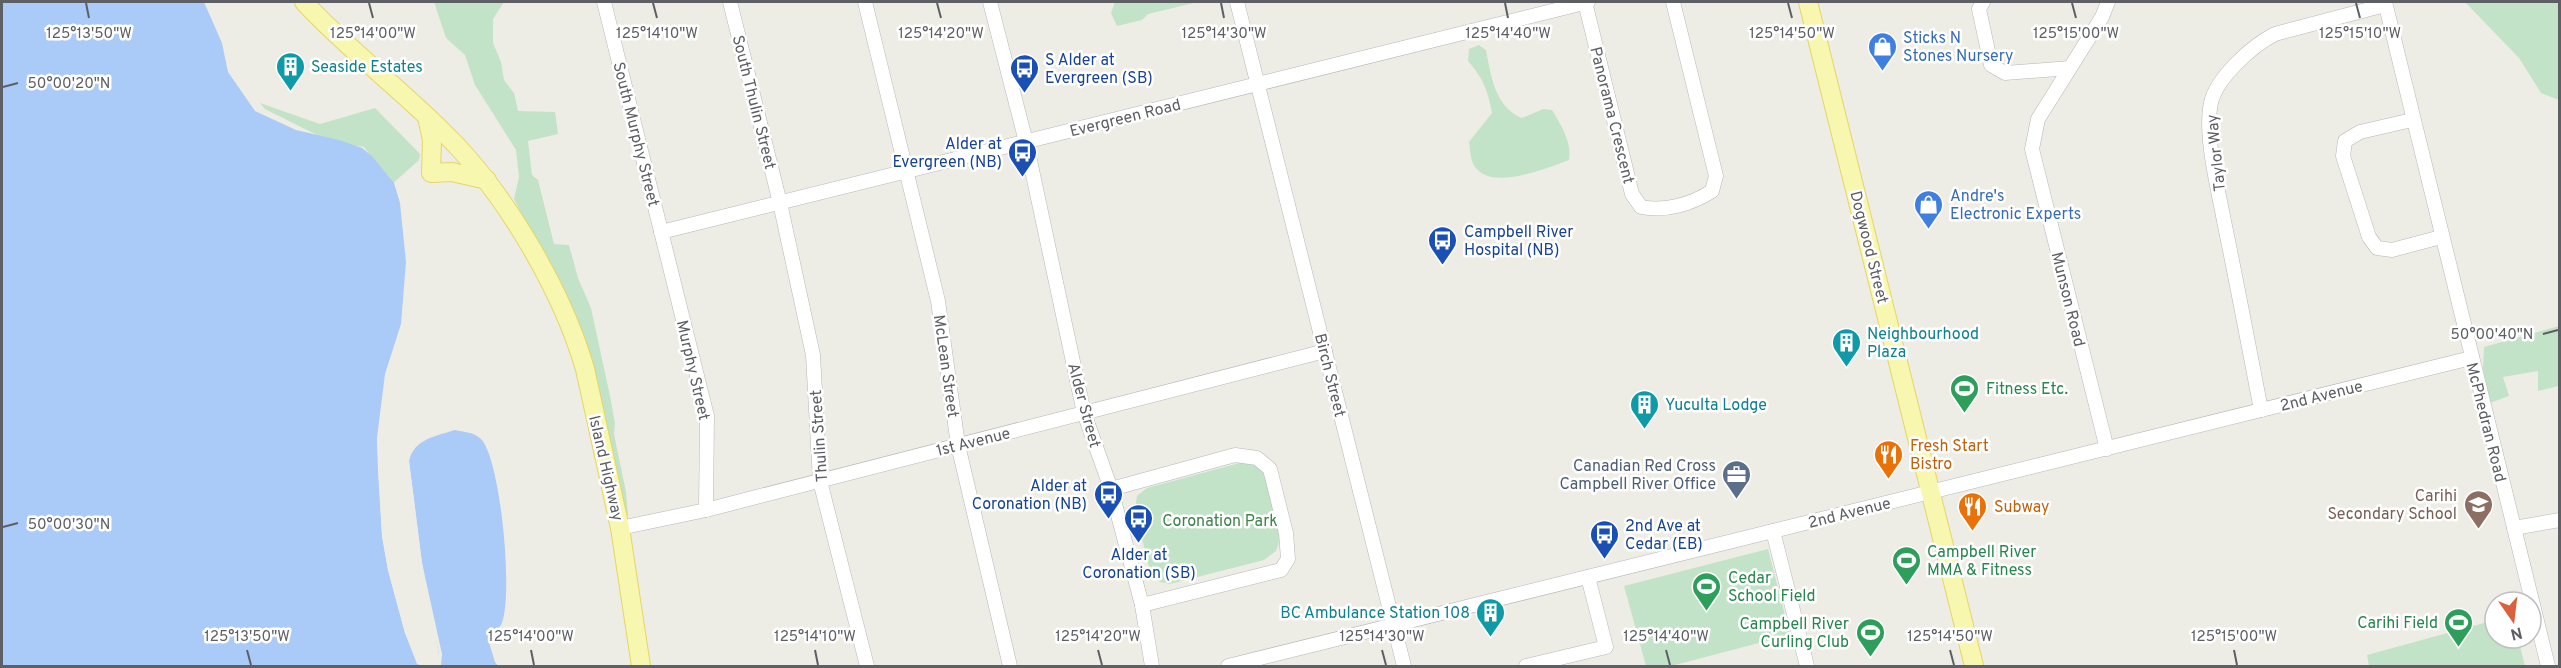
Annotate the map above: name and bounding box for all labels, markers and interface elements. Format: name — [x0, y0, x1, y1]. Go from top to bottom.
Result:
text: 125°13'50"W — [46, 25, 132, 44]
text: 125°14'00"W — [330, 25, 416, 44]
text: 125°14'10"W — [616, 25, 698, 44]
text: 125°14'20"W — [898, 25, 984, 44]
text: 125°14'30"W — [1181, 25, 1267, 44]
text: 125°14'40"W — [1465, 25, 1551, 44]
text: 125°14'50"W — [1749, 25, 1835, 44]
text: 125°15'00"W — [2033, 25, 2119, 44]
text: 125°15'10"W — [2319, 25, 2401, 44]
place label: Sticks N Stones Nursery — [1903, 29, 2014, 67]
shop icon: Sticks N Stones Nursery — [1866, 30, 1898, 72]
street label: South Thulin Street — [727, 33, 779, 172]
street label: Panorama Crescent — [1584, 45, 1638, 186]
building icon: Seaside Estates — [274, 50, 306, 92]
place label: S Alder at Evergreen (SB) — [1045, 51, 1153, 89]
bus stop icon: S Alder at Evergreen (SB) — [1008, 52, 1040, 94]
place label: Seaside Estates — [311, 58, 423, 78]
street label: South Murphy Street — [607, 60, 663, 209]
text: 50°00'20"N — [28, 75, 110, 94]
street label: Evergreen Road — [1068, 95, 1183, 142]
street label: Taylor Way — [2203, 113, 2231, 192]
place label: Alder at Evergreen (NB) — [893, 135, 1002, 173]
bus stop icon: Alder at Evergreen (NB) — [1007, 136, 1039, 178]
place label: Andre's Electronic Experts — [1950, 187, 2081, 225]
shop icon: Andre's Electronic Experts — [1913, 188, 1945, 230]
street label: Dogwood Street — [1844, 189, 1892, 306]
place label: Campbell River Hospital (NB) — [1464, 223, 1574, 261]
bus stop icon: Campbell River Hospital (NB) — [1427, 224, 1459, 266]
street label: Munson Road — [2046, 250, 2088, 349]
street label: McLean Street — [928, 313, 962, 419]
street label: Murphy Street — [671, 318, 713, 423]
place label: Neighbourhood Plaza — [1867, 325, 1979, 363]
building icon: Neighbourhood Plaza — [1830, 326, 1862, 368]
text: 50°00'40"N — [2450, 326, 2534, 345]
street label: Birch Street — [1309, 332, 1349, 419]
street label: Alder Street — [1062, 361, 1104, 450]
street label: McPhedran Road — [2461, 361, 2510, 484]
sports icon: Fitness Etc. — [1949, 372, 1981, 414]
street label: 2nd Avenue — [2278, 377, 2365, 417]
place label: Fitness Etc. — [1986, 380, 2068, 400]
building icon: Yuculta Lodge — [1628, 388, 1660, 430]
street label: Thulin Street — [807, 389, 833, 483]
place label: Yuculta Lodge — [1665, 396, 1767, 416]
street label: Island Highway — [583, 414, 627, 523]
street label: 1st Avenue — [934, 424, 1013, 462]
place label: Fresh Start Bistro — [1910, 437, 1989, 475]
restaurant icon: Fresh Start Bistro — [1873, 438, 1905, 480]
place label: Canadian Red Cross Campbell River Office — [1559, 457, 1716, 495]
office icon: Canadian Red Cross Campbell River Office — [1721, 458, 1753, 500]
place label: Alder at Coronation (NB) — [972, 477, 1087, 515]
bus stop icon: Alder at Coronation (NB) — [1092, 478, 1124, 520]
place label: Carihi Secondary School — [2328, 487, 2457, 525]
school or university icon: Carihi Secondary School — [2462, 488, 2494, 530]
restaurant icon: Subway — [1957, 490, 1989, 532]
street label: 2nd Avenue — [1806, 494, 1893, 534]
place label: Subway — [1994, 498, 2050, 518]
bus stop icon: Alder at Coronation (SB) — [1123, 502, 1155, 544]
park label: Coronation Park — [1162, 512, 1278, 532]
text: 50°00'30"N — [28, 516, 110, 535]
place label: 2nd Ave at Cedar (EB) — [1625, 517, 1703, 555]
bus stop icon: 2nd Ave at Cedar (EB) — [1588, 518, 1620, 560]
place label: Campbell River MMA & Fitness — [1927, 543, 2037, 581]
sports icon: Campbell River MMA & Fitness — [1890, 544, 1922, 586]
place label: Alder at Coronation (SB) — [1082, 546, 1196, 584]
place label: Cedar School Field — [1728, 569, 1815, 607]
sports icon: Cedar School Field — [1691, 570, 1723, 612]
north arrow — [2483, 590, 2543, 650]
building icon: BC Ambulance Station 108 — [1475, 596, 1507, 638]
place label: BC Ambulance Station 108 — [1280, 604, 1470, 624]
sports icon: Carihi Field — [2443, 606, 2475, 648]
place label: Carihi Field — [2357, 614, 2438, 634]
place label: Campbell River Curling Club — [1739, 615, 1849, 653]
sports icon: Campbell River Curling Club — [1854, 616, 1886, 658]
text: N — [2508, 622, 2524, 644]
text: 125°13'50"W — [204, 628, 290, 647]
text: 125°14'00"W — [488, 628, 574, 647]
text: 125°14'10"W — [774, 628, 856, 647]
text: 125°14'20"W — [1055, 628, 1141, 647]
text: 125°14'30"W — [1339, 628, 1425, 647]
text: 125°14'40"W — [1623, 628, 1709, 647]
text: 125°14'50"W — [1907, 628, 1993, 647]
text: 125°15'00"W — [2191, 628, 2277, 647]

